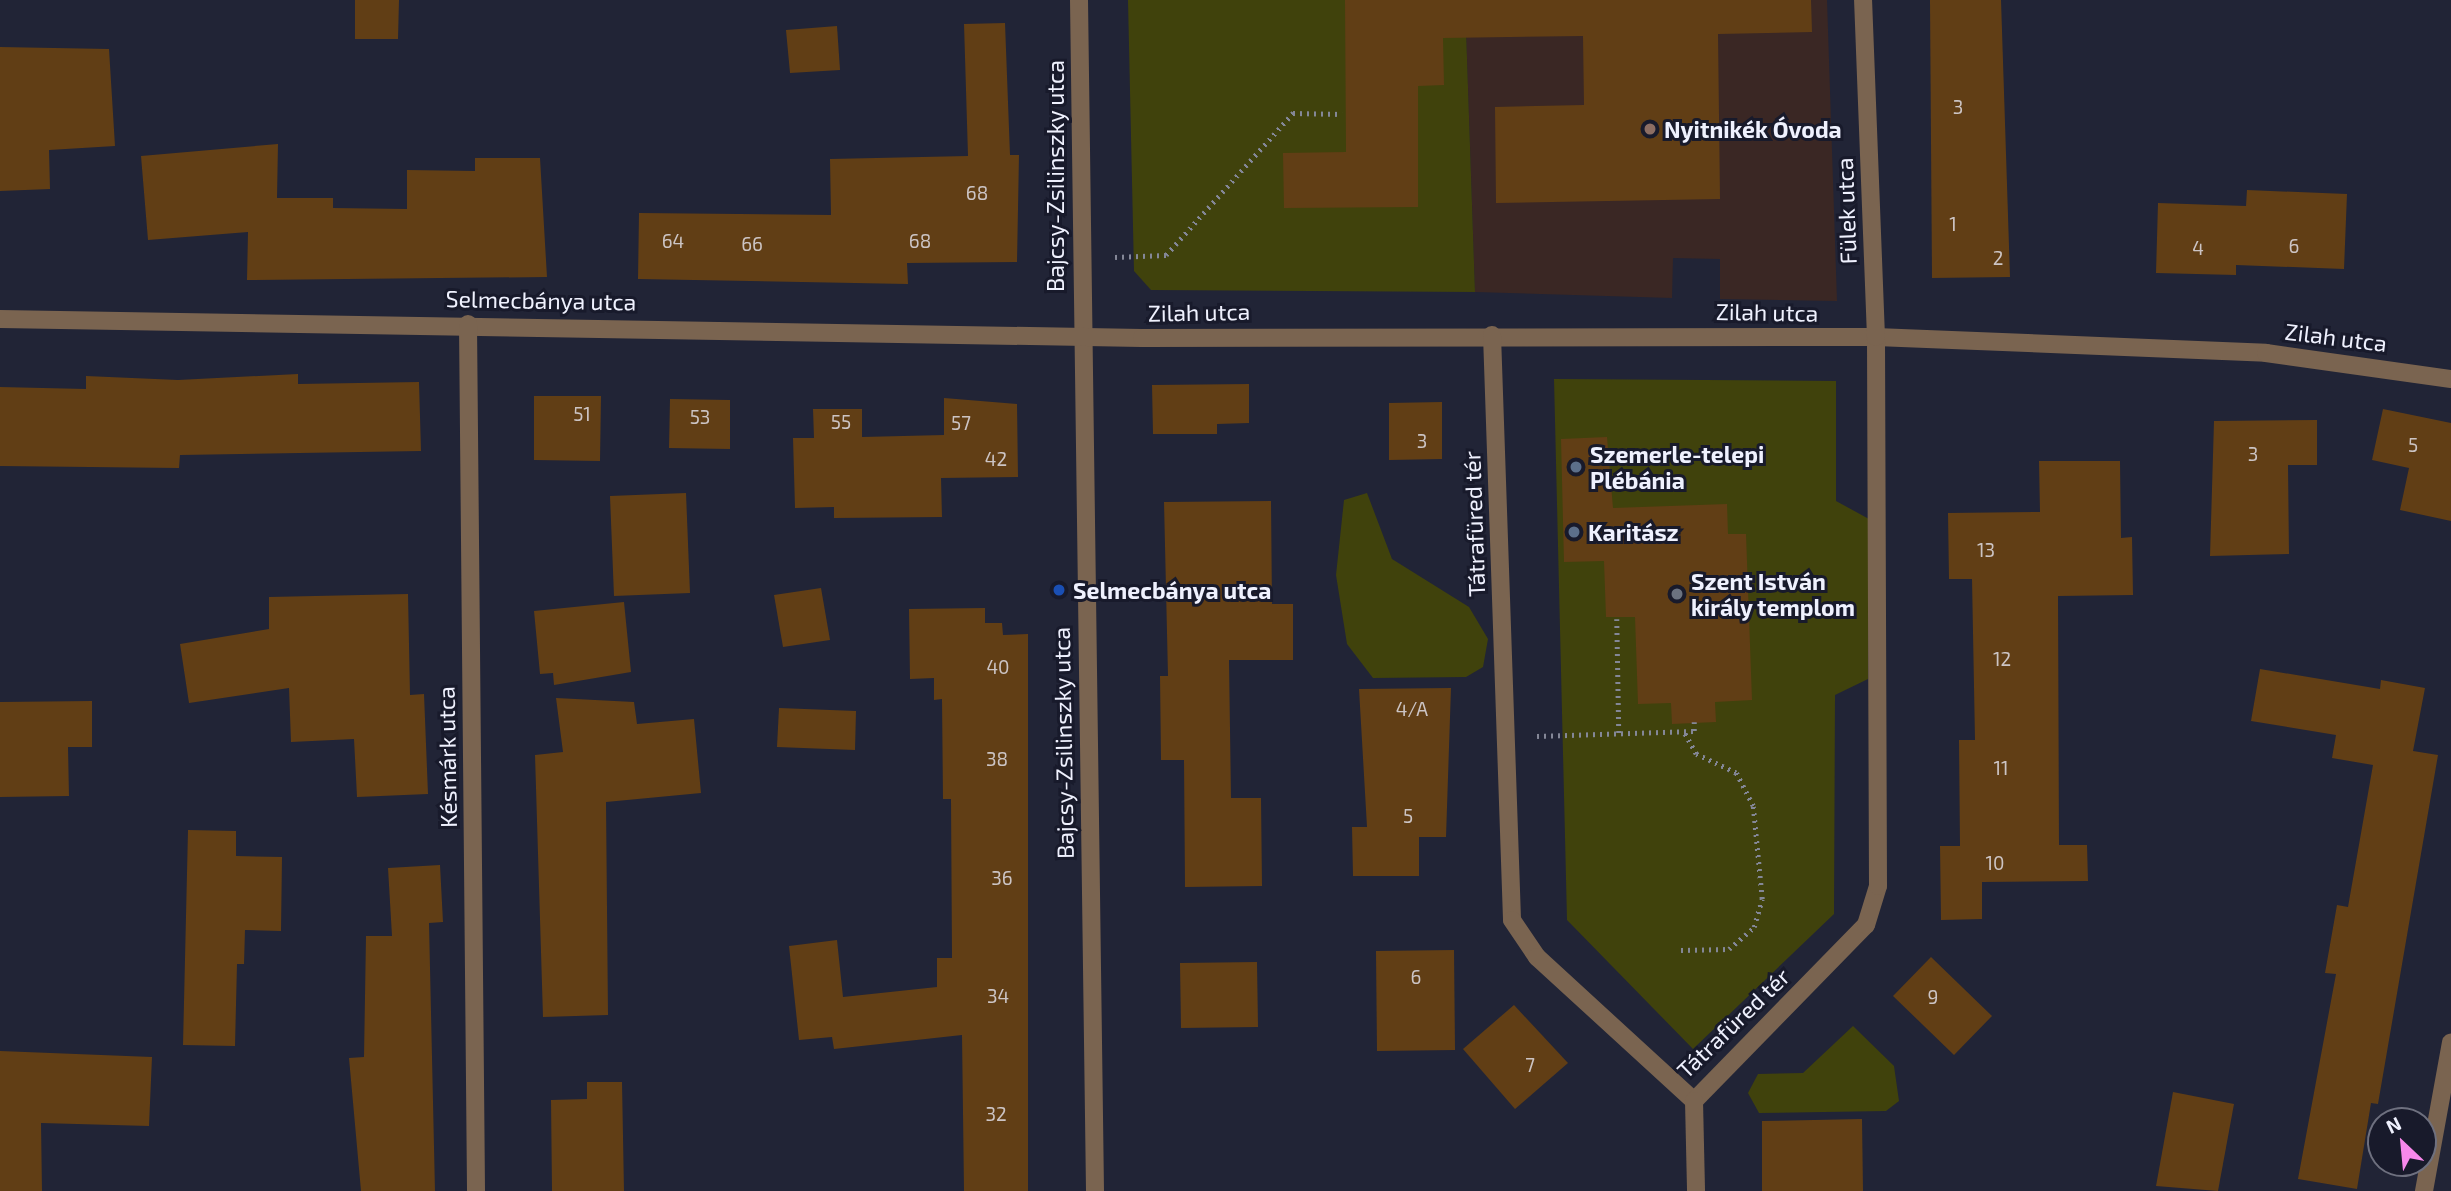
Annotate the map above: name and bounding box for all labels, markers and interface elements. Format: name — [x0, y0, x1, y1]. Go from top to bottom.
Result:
street label: Bajcsy-Zsilinszky utca — [1041, 60, 1069, 292]
house number: 3 — [1953, 96, 1963, 118]
place label: Nyitnikék Óvoda — [1664, 115, 1842, 143]
marker: Nyitnikék Óvoda — [1642, 121, 1658, 137]
street label: Fülek utca — [1830, 157, 1862, 265]
house number: 68 — [966, 182, 988, 204]
house number: 1 — [1949, 213, 1957, 235]
house number: 64 — [662, 230, 684, 252]
house number: 68 — [909, 230, 931, 252]
house number: 66 — [741, 233, 763, 255]
house number: 6 — [2289, 235, 2299, 257]
house number: 4 — [2192, 237, 2204, 259]
house number: 2 — [1993, 247, 2003, 269]
street label: Selmecbánya utca — [446, 285, 636, 315]
street label: Zilah utca — [1148, 297, 1250, 327]
street label: Zilah utca — [1716, 297, 1818, 327]
street label: Zilah utca — [2283, 317, 2389, 357]
house number: 51 — [573, 403, 591, 425]
house number: 53 — [690, 406, 710, 428]
house number: 55 — [831, 411, 851, 433]
house number: 57 — [951, 412, 971, 434]
house number: 3 — [1417, 430, 1427, 452]
house number: 5 — [2408, 434, 2418, 456]
place label: Szemerle-telepi Plébánia — [1590, 440, 1764, 494]
house number: 3 — [2248, 443, 2258, 465]
house number: 42 — [985, 448, 1007, 470]
street label: Tátrafüred tér — [1458, 450, 1490, 598]
marker: Szemerle-telepi Plébánia — [1568, 459, 1584, 475]
place label: Karitász — [1588, 518, 1679, 546]
marker: Karitász — [1566, 524, 1582, 540]
house number: 13 — [1977, 539, 1995, 561]
place label: Szent István király templom — [1691, 567, 1856, 621]
place label: Selmecbánya utca — [1073, 576, 1271, 604]
marker: Selmecbánya utca — [1051, 582, 1067, 598]
marker: Szent István király templom — [1669, 586, 1685, 602]
street label: Bajcsy-Zsilinszky utca — [1047, 627, 1079, 859]
house number: 12 — [1993, 648, 2011, 670]
house number: 40 — [986, 656, 1010, 678]
street label: Késmárk utca — [432, 686, 462, 828]
house number: 4/A — [1396, 698, 1428, 720]
house number: 38 — [986, 748, 1008, 770]
house number: 11 — [1993, 757, 2009, 779]
house number: 5 — [1403, 805, 1413, 827]
house number: 10 — [1985, 852, 2005, 874]
house number: 36 — [991, 867, 1013, 889]
street label: Tátrafüred tér — [1671, 962, 1795, 1084]
house number: 6 — [1411, 966, 1421, 988]
house number: 34 — [987, 985, 1009, 1007]
house number: 9 — [1928, 986, 1938, 1008]
house number: 7 — [1525, 1054, 1535, 1076]
house number: 32 — [985, 1103, 1007, 1125]
north arrow — [2367, 1107, 2437, 1177]
text: N — [2382, 1111, 2405, 1138]

